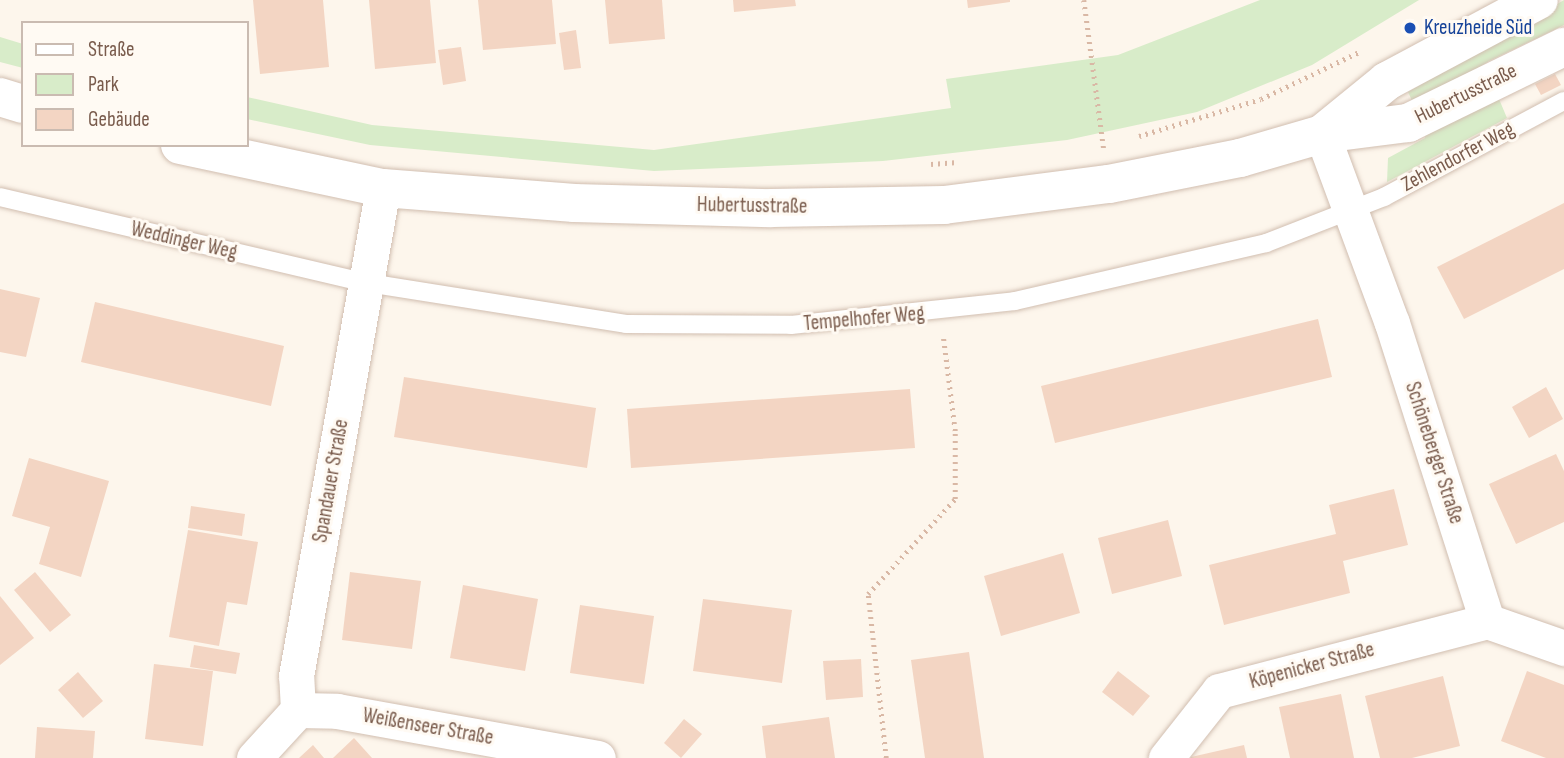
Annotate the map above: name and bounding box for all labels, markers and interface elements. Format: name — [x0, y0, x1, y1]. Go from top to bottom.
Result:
place label: Kreuzheide Süd — [1424, 15, 1532, 41]
marker: Kreuzheide Süd — [1402, 20, 1418, 36]
legend — [21, 21, 248, 147]
text: Straße — [88, 37, 134, 62]
street label: Hubertusstraße — [1411, 58, 1521, 130]
text: Park — [88, 72, 119, 97]
text: Gebäude — [88, 107, 150, 132]
street label: Zehlendorfer Weg — [1397, 117, 1519, 197]
street label: Hubertusstraße — [697, 192, 807, 220]
street label: Weddinger Weg — [128, 217, 240, 265]
street label: Tempelhofer Weg — [802, 301, 926, 337]
street label: Schöneberger Straße — [1399, 379, 1469, 527]
street label: Spandauer Straße — [308, 417, 354, 545]
street label: Köpenicker Straße — [1247, 637, 1377, 695]
street label: Weißenseer Straße — [361, 703, 495, 751]

